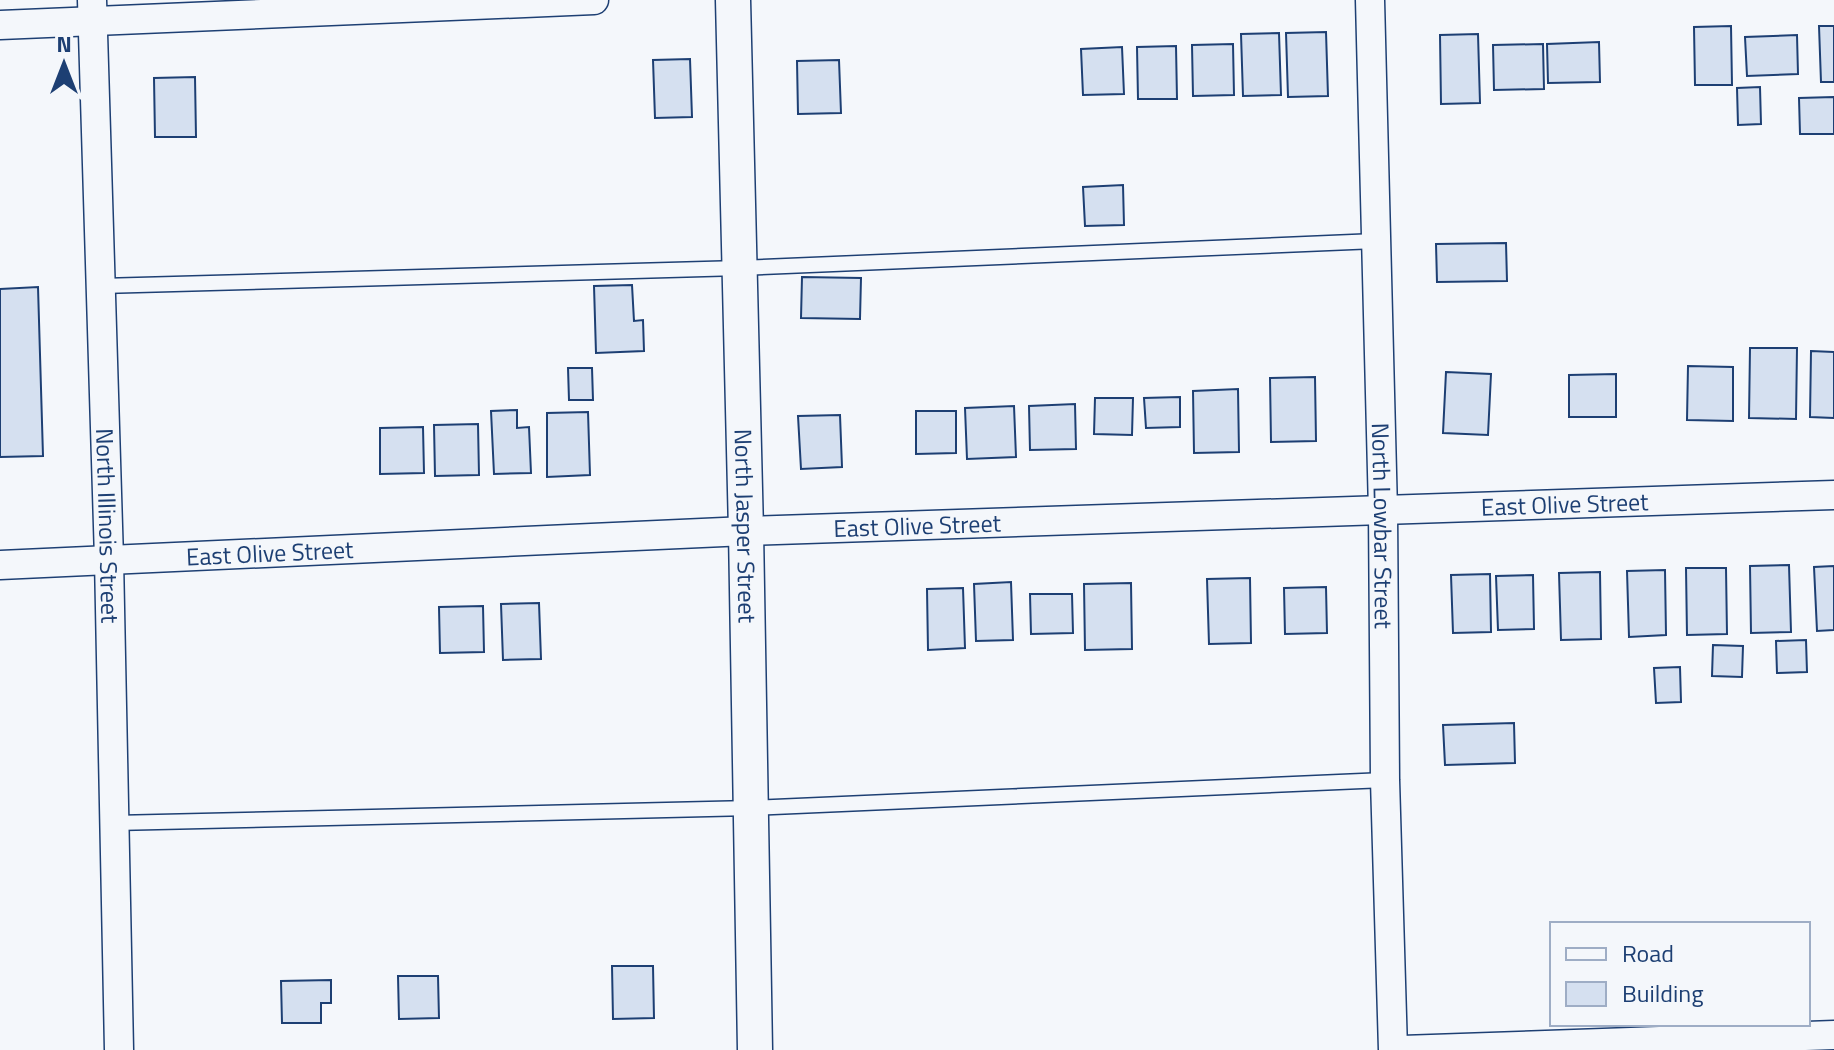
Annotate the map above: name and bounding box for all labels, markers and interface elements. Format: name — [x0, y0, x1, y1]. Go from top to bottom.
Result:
north arrow — [24, 24, 104, 104]
text: N — [56, 27, 72, 61]
street label: North Lowbar Street — [1363, 422, 1402, 630]
street label: North Illinois Street — [87, 428, 128, 624]
street label: North Jasper Street — [726, 428, 766, 624]
street label: East Olive Street — [1480, 483, 1650, 525]
street label: East Olive Street — [833, 505, 1002, 546]
street label: East Olive Street — [185, 531, 355, 575]
legend — [1550, 922, 1810, 1026]
text: Road — [1622, 935, 1674, 971]
text: Building — [1622, 975, 1704, 1011]

